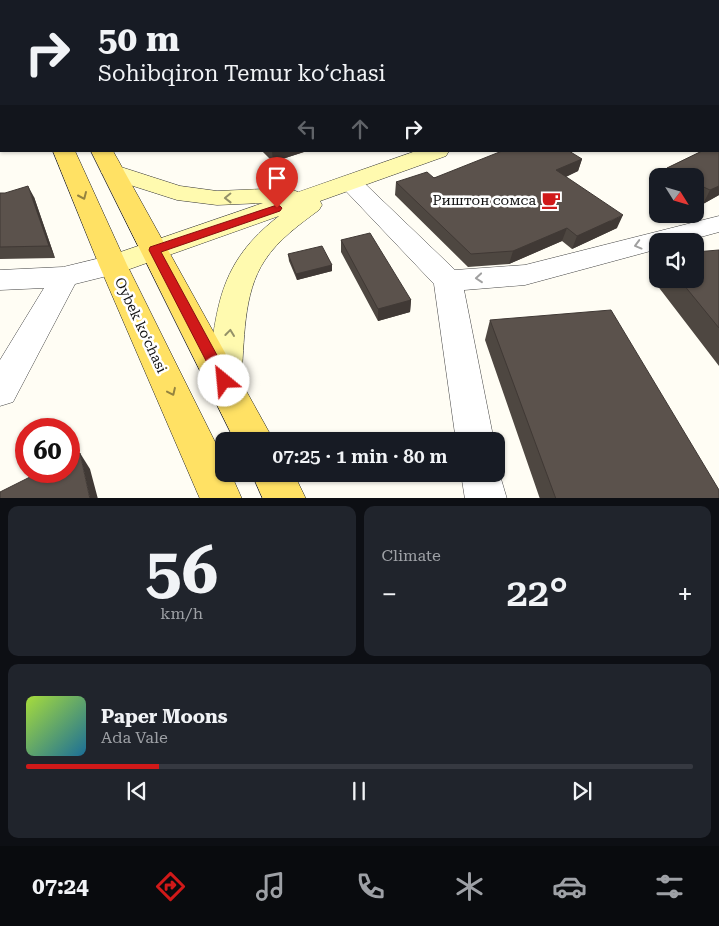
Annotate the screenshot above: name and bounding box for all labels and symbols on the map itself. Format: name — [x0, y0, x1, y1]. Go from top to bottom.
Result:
pin — [256, 157, 298, 208]
north arrow — [649, 168, 704, 222]
cafe icon: Риштон сомса — [540, 189, 562, 211]
one-way arrow — [77, 191, 88, 200]
one-way arrow — [224, 192, 232, 203]
place label: Риштон сомса — [433, 192, 536, 208]
one-way arrow — [633, 239, 642, 250]
one-way arrow — [475, 273, 483, 284]
street label: Oybek ko‘chasi — [112, 275, 170, 376]
one-way arrow — [224, 329, 235, 337]
position arrow — [197, 354, 249, 406]
one-way arrow — [165, 387, 176, 396]
speed limit sign: 60 — [15, 418, 80, 483]

